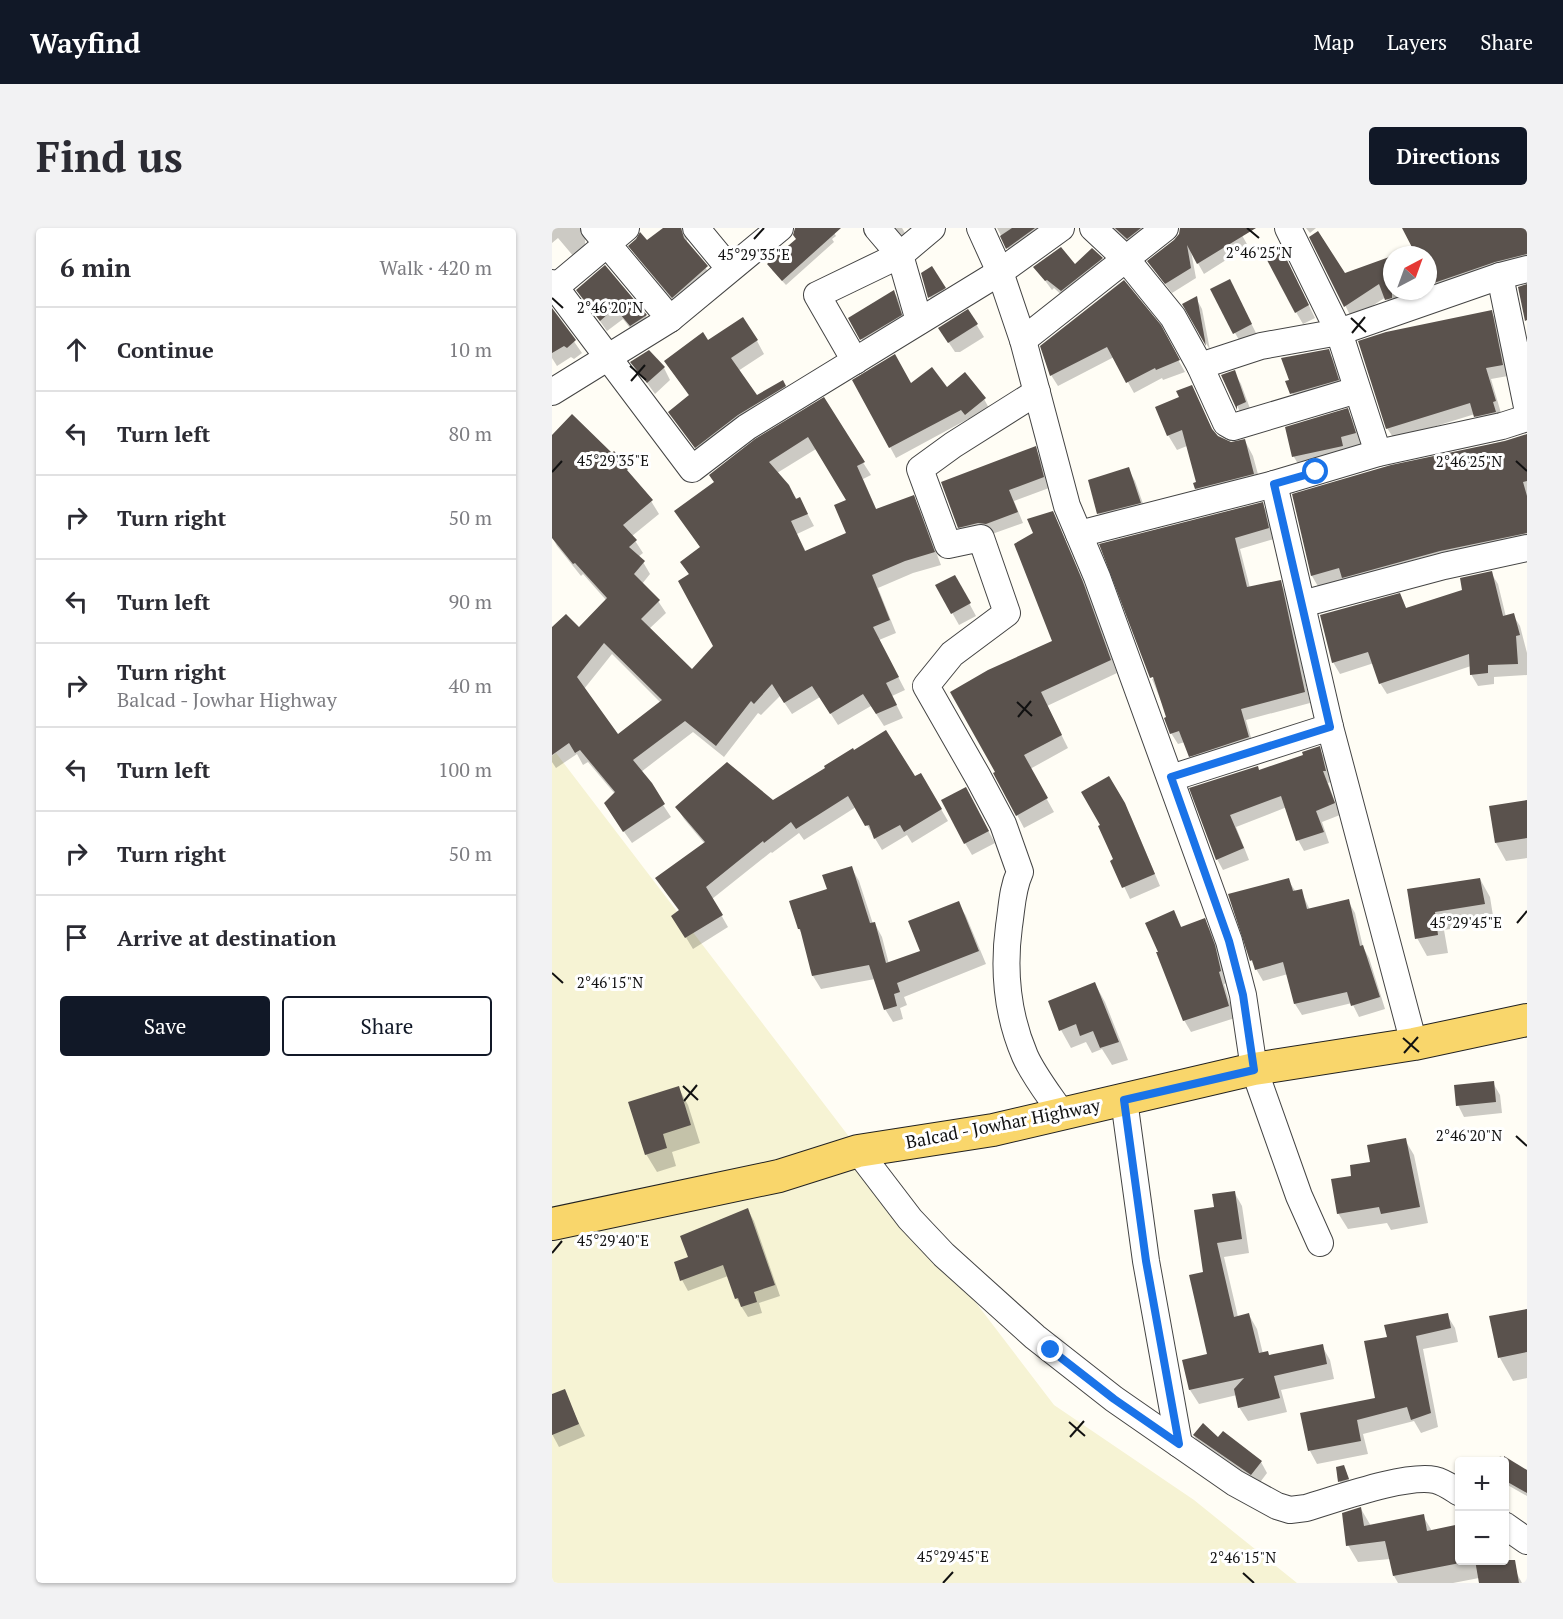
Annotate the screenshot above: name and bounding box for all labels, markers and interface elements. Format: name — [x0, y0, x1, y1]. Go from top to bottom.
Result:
text: Wayfind — [30, 24, 141, 61]
text: Map — [1313, 28, 1354, 56]
text: Layers — [1387, 28, 1447, 56]
text: Share — [1480, 28, 1533, 56]
button: Directions — [1369, 127, 1527, 185]
text: Find us — [36, 128, 183, 184]
text: 2°46'25"N — [1226, 242, 1292, 262]
text: 45°29'35"E — [718, 244, 790, 264]
north arrow — [1383, 246, 1437, 300]
text: 6 min — [60, 250, 131, 284]
text: Walk · 420 m — [380, 254, 492, 281]
text: 2°46'20"N — [577, 297, 643, 317]
icon: ahead — [60, 333, 93, 366]
text: Continue — [117, 335, 214, 364]
text: 10 m — [449, 336, 492, 363]
icon: left — [60, 417, 93, 450]
text: Turn left — [117, 419, 210, 448]
text: 80 m — [449, 420, 492, 447]
text: 45°29'35"E — [577, 450, 649, 470]
text: 2°46'25"N — [1436, 451, 1502, 471]
route start — [1302, 458, 1328, 484]
icon: right — [60, 501, 93, 534]
text: Turn right — [117, 503, 226, 532]
text: 50 m — [449, 504, 492, 531]
icon: left — [60, 585, 93, 618]
text: Turn left — [117, 587, 210, 616]
text: 90 m — [449, 588, 492, 615]
text: Turn right — [117, 657, 226, 686]
icon: right — [60, 669, 93, 702]
text: 40 m — [449, 672, 492, 699]
text: Balcad - Jowhar Highway — [117, 686, 337, 713]
icon: left — [60, 753, 93, 786]
text: Turn left — [117, 755, 210, 784]
text: 100 m — [438, 756, 492, 783]
icon: right — [60, 837, 93, 870]
text: Turn right — [117, 839, 226, 868]
text: 50 m — [449, 840, 492, 867]
text: 45°29'45"E — [1430, 912, 1502, 932]
icon: arrive — [60, 921, 93, 954]
text: Arrive at destination — [117, 923, 336, 952]
text: 2°46'15"N — [577, 972, 643, 992]
button: Save — [60, 996, 270, 1056]
button: Share — [282, 996, 492, 1056]
street label: Balcad - Jowhar Highway — [903, 1092, 1103, 1154]
text: 2°46'20"N — [1436, 1125, 1502, 1145]
text: 45°29'40"E — [577, 1230, 649, 1250]
route end — [1037, 1336, 1063, 1362]
map controls — [1455, 1457, 1509, 1565]
button: + — [1455, 1457, 1509, 1511]
button: − — [1455, 1511, 1509, 1565]
text: 45°29'45"E — [917, 1546, 989, 1566]
text: 2°46'15"N — [1210, 1547, 1276, 1567]

